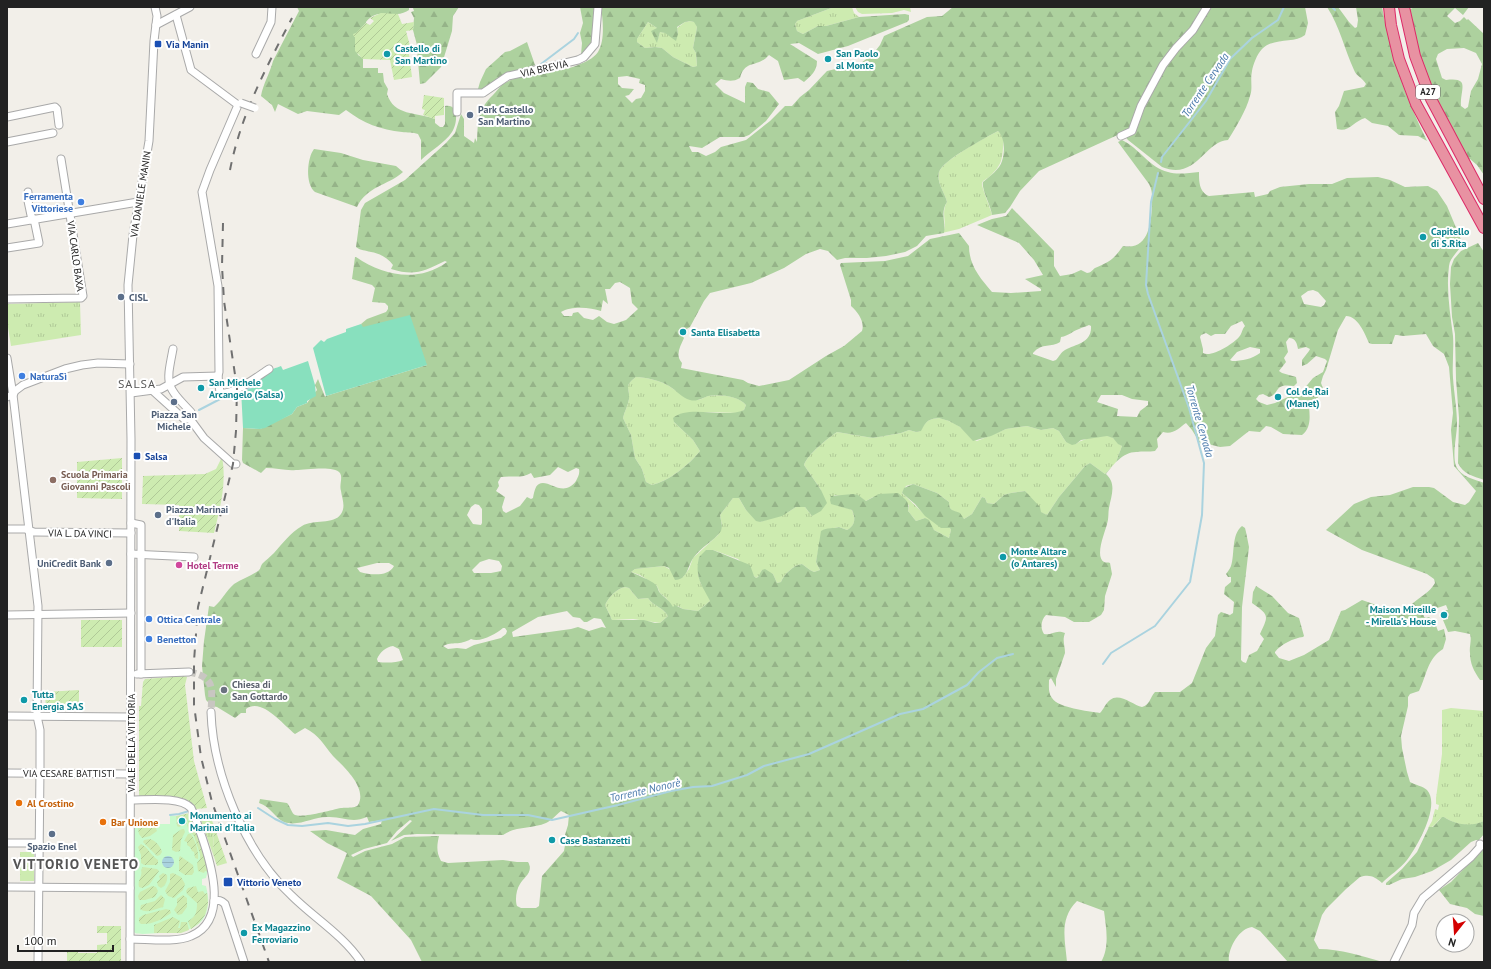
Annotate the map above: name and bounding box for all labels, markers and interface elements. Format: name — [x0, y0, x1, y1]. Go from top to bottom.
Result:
place label: Via Manin — [165, 38, 209, 51]
marker: Via Manin — [153, 39, 163, 49]
place label: Castello di San Martino — [395, 42, 448, 67]
place label: San Paolo al Monte — [836, 47, 879, 72]
marker: Castello di San Martino — [382, 49, 392, 59]
water label: Torrente Cervada — [1178, 50, 1232, 120]
marker: San Paolo al Monte — [823, 54, 833, 64]
street label: VIA BREVIA — [518, 57, 569, 80]
road number: A27 — [1416, 85, 1440, 99]
place label: Park Castello San Martino — [478, 103, 534, 128]
marker: Park Castello San Martino — [465, 110, 475, 120]
street label: VIA DANIELE MANIN — [127, 150, 154, 239]
place label: Ferramenta Vittoriese — [24, 190, 73, 215]
marker: Ferramenta Vittoriese — [76, 197, 86, 207]
street label: VIA CARLO BAXA — [64, 219, 87, 292]
place label: Capitello di S.Rita — [1431, 225, 1470, 250]
marker: Capitello di S.Rita — [1418, 232, 1428, 242]
place label: CISL — [129, 291, 149, 304]
marker: CISL — [116, 292, 126, 302]
place label: Santa Elisabetta — [691, 326, 760, 339]
marker: Santa Elisabetta — [678, 327, 688, 337]
place label: NaturaSì — [30, 370, 67, 383]
marker: NaturaSì — [17, 371, 27, 381]
district label: SALSA — [118, 376, 156, 391]
place label: San Michele Arcangelo (Salsa) — [209, 376, 284, 401]
marker: San Michele Arcangelo (Salsa) — [196, 383, 206, 393]
water label: Torrente Cervada — [1183, 383, 1217, 460]
place label: Col de Rai (Manet) — [1286, 385, 1329, 410]
marker: Col de Rai (Manet) — [1273, 392, 1283, 402]
marker: Piazza San Michele — [169, 397, 179, 407]
place label: Piazza San Michele — [151, 408, 197, 433]
place label: Salsa — [145, 450, 167, 463]
marker: Salsa — [132, 451, 142, 461]
place label: Scuola Primaria Giovanni Pascoli — [61, 468, 131, 493]
marker: Scuola Primaria Giovanni Pascoli — [48, 475, 58, 485]
place label: Piazza Marinai d'Italia — [166, 503, 229, 528]
marker: Piazza Marinai d'Italia — [153, 510, 163, 520]
street label: VIA L. DA VINCI — [47, 526, 112, 541]
place label: Monte Altare (o Antares) — [1011, 545, 1067, 570]
marker: Monte Altare (o Antares) — [998, 552, 1008, 562]
place label: UniCredit Bank — [37, 557, 101, 570]
marker: UniCredit Bank — [104, 558, 114, 568]
place label: Hotel Terme — [187, 559, 239, 572]
marker: Hotel Terme — [174, 560, 184, 570]
place label: Maison Mireille - Mirella's House — [1366, 603, 1436, 628]
marker: Maison Mireille - Mirella's House — [1439, 610, 1449, 620]
place label: Ottica Centrale — [157, 613, 221, 626]
marker: Ottica Centrale — [144, 614, 154, 624]
place label: Benetton — [157, 633, 196, 646]
marker: Benetton — [144, 634, 154, 644]
place label: Chiesa di San Gottardo — [232, 678, 288, 703]
marker: Chiesa di San Gottardo — [219, 685, 229, 695]
place label: Tutta Energia SAS — [32, 688, 83, 713]
street label: VIALE DELLA VITTORIA — [125, 693, 138, 793]
marker: Tutta Energia SAS — [19, 695, 29, 705]
street label: VIA CESARE BATTISTI — [22, 767, 115, 780]
water label: Torrente Nonorè — [608, 775, 682, 805]
place label: Al Crostino — [27, 797, 75, 810]
marker: Al Crostino — [14, 798, 24, 808]
place label: Monumento ai Marinai d'Italia — [190, 809, 255, 834]
place label: Bar Unione — [111, 816, 158, 829]
marker: Monumento ai Marinai d'Italia — [177, 816, 187, 826]
marker: Bar Unione — [98, 817, 108, 827]
marker: Spazio Enel — [47, 829, 57, 839]
place label: Case Bastanzetti — [560, 834, 631, 847]
marker: Case Bastanzetti — [547, 835, 557, 845]
place label: Spazio Enel — [27, 840, 77, 853]
district label: VITTORIO VENETO — [12, 855, 139, 873]
marker: Vittorio Veneto — [222, 876, 234, 888]
place label: Vittorio Veneto — [236, 876, 302, 889]
north arrow — [1435, 913, 1475, 953]
place label: Ex Magazzino Ferroviario — [252, 921, 311, 946]
scale bar — [18, 927, 113, 953]
marker: Ex Magazzino Ferroviario — [239, 928, 249, 938]
text: 100 m — [24, 933, 57, 948]
text: N — [1447, 935, 1458, 950]

